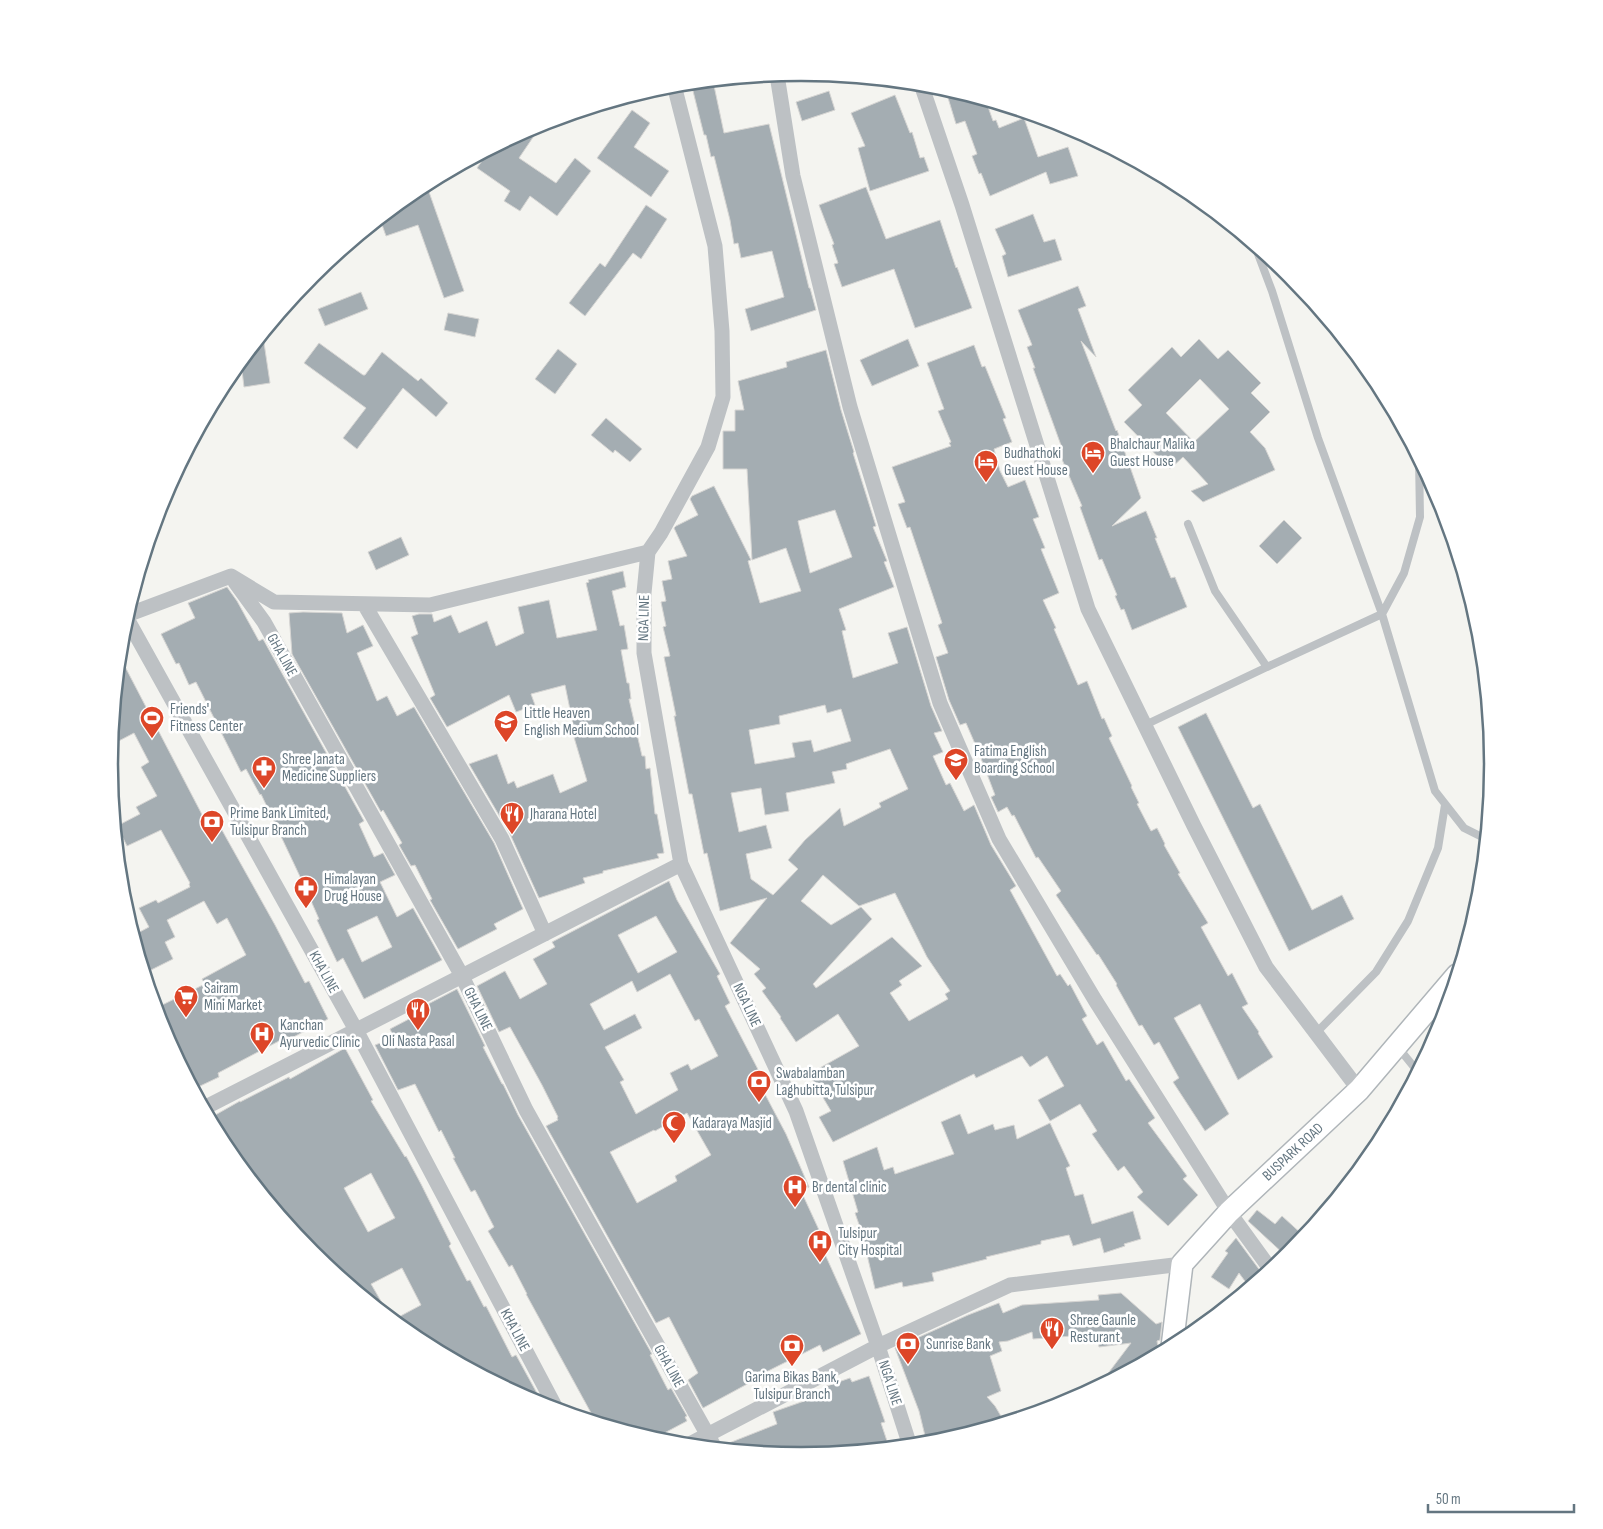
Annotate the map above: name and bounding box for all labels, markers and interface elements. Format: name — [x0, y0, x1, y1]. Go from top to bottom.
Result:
place label: Bhalchaur Malika Guest House — [1110, 435, 1195, 471]
hotel icon: Bhalchaur Malika Guest House — [1080, 440, 1106, 474]
place label: Budhathoki Guest House — [1004, 444, 1068, 480]
hotel icon: Budhathoki Guest House — [973, 449, 999, 483]
street label: NGA LINE — [634, 595, 654, 641]
street label: GHA LINE — [262, 630, 302, 680]
place label: Friends' Fitness Center — [170, 700, 244, 736]
place label: Little Heaven English Medium School — [524, 704, 639, 740]
sports icon: Friends' Fitness Center — [139, 705, 165, 739]
school or university icon: Little Heaven English Medium School — [493, 709, 519, 743]
place label: Fatima English Boarding School — [974, 742, 1055, 778]
school or university icon: Fatima English Boarding School — [943, 747, 969, 781]
place label: Shree Janata Medicine Suppliers — [282, 750, 376, 786]
pharmacy icon: Shree Janata Medicine Suppliers — [251, 755, 277, 789]
restaurant icon: Jharana Hotel — [499, 801, 525, 835]
place label: Prime Bank Limited, Tulsipur Branch — [230, 804, 329, 840]
place label: Jharana Hotel — [529, 805, 597, 824]
bank icon: Prime Bank Limited, Tulsipur Branch — [199, 809, 225, 843]
place label: Himalayan Drug House — [324, 870, 382, 906]
pharmacy icon: Himalayan Drug House — [293, 875, 319, 909]
street label: KHA LINE — [305, 947, 343, 997]
place label: Sairam Mini Market — [204, 979, 263, 1015]
street label: NGA LINE — [729, 980, 765, 1030]
supermarket icon: Sairam Mini Market — [173, 984, 199, 1018]
street label: GHA LINE — [459, 984, 497, 1034]
restaurant icon: Oli Nasta Pasal — [405, 997, 431, 1031]
place label: Kanchan Ayurvedic Clinic — [279, 1016, 360, 1052]
hospital icon: Kanchan Ayurvedic Clinic — [249, 1021, 275, 1055]
place label: Oli Nasta Pasal — [382, 1032, 454, 1051]
place label: Swabalamban Laghubitta, Tulsipur — [776, 1064, 875, 1100]
bank icon: Swabalamban Laghubitta, Tulsipur — [746, 1069, 772, 1103]
mosque icon: Kadaraya Masjid — [661, 1110, 687, 1144]
place label: Kadaraya Masjid — [692, 1114, 772, 1133]
street label: BUSPARK ROAD — [1258, 1119, 1328, 1185]
hospital icon: Br dental clinic — [782, 1174, 808, 1208]
place label: Br dental clinic — [812, 1178, 887, 1197]
place label: Tulsipur City Hospital — [838, 1224, 902, 1260]
hospital icon: Tulsipur City Hospital — [807, 1229, 833, 1263]
street label: KHA LINE — [496, 1305, 534, 1355]
place label: Shree Gaunle Resturant — [1070, 1311, 1136, 1347]
restaurant icon: Shree Gaunle Resturant — [1039, 1316, 1065, 1350]
bank icon: Sunrise Bank — [895, 1331, 921, 1365]
bank icon: Garima Bikas Bank, Tulsipur Branch — [779, 1333, 805, 1367]
place label: Sunrise Bank — [926, 1335, 991, 1354]
street label: GHA LINE — [649, 1341, 689, 1391]
street label: NGA LINE — [874, 1358, 906, 1408]
place label: Garima Bikas Bank, Tulsipur Branch — [745, 1368, 839, 1404]
scale bar — [1428, 1482, 1574, 1514]
text: 50 m — [1436, 1490, 1461, 1509]

